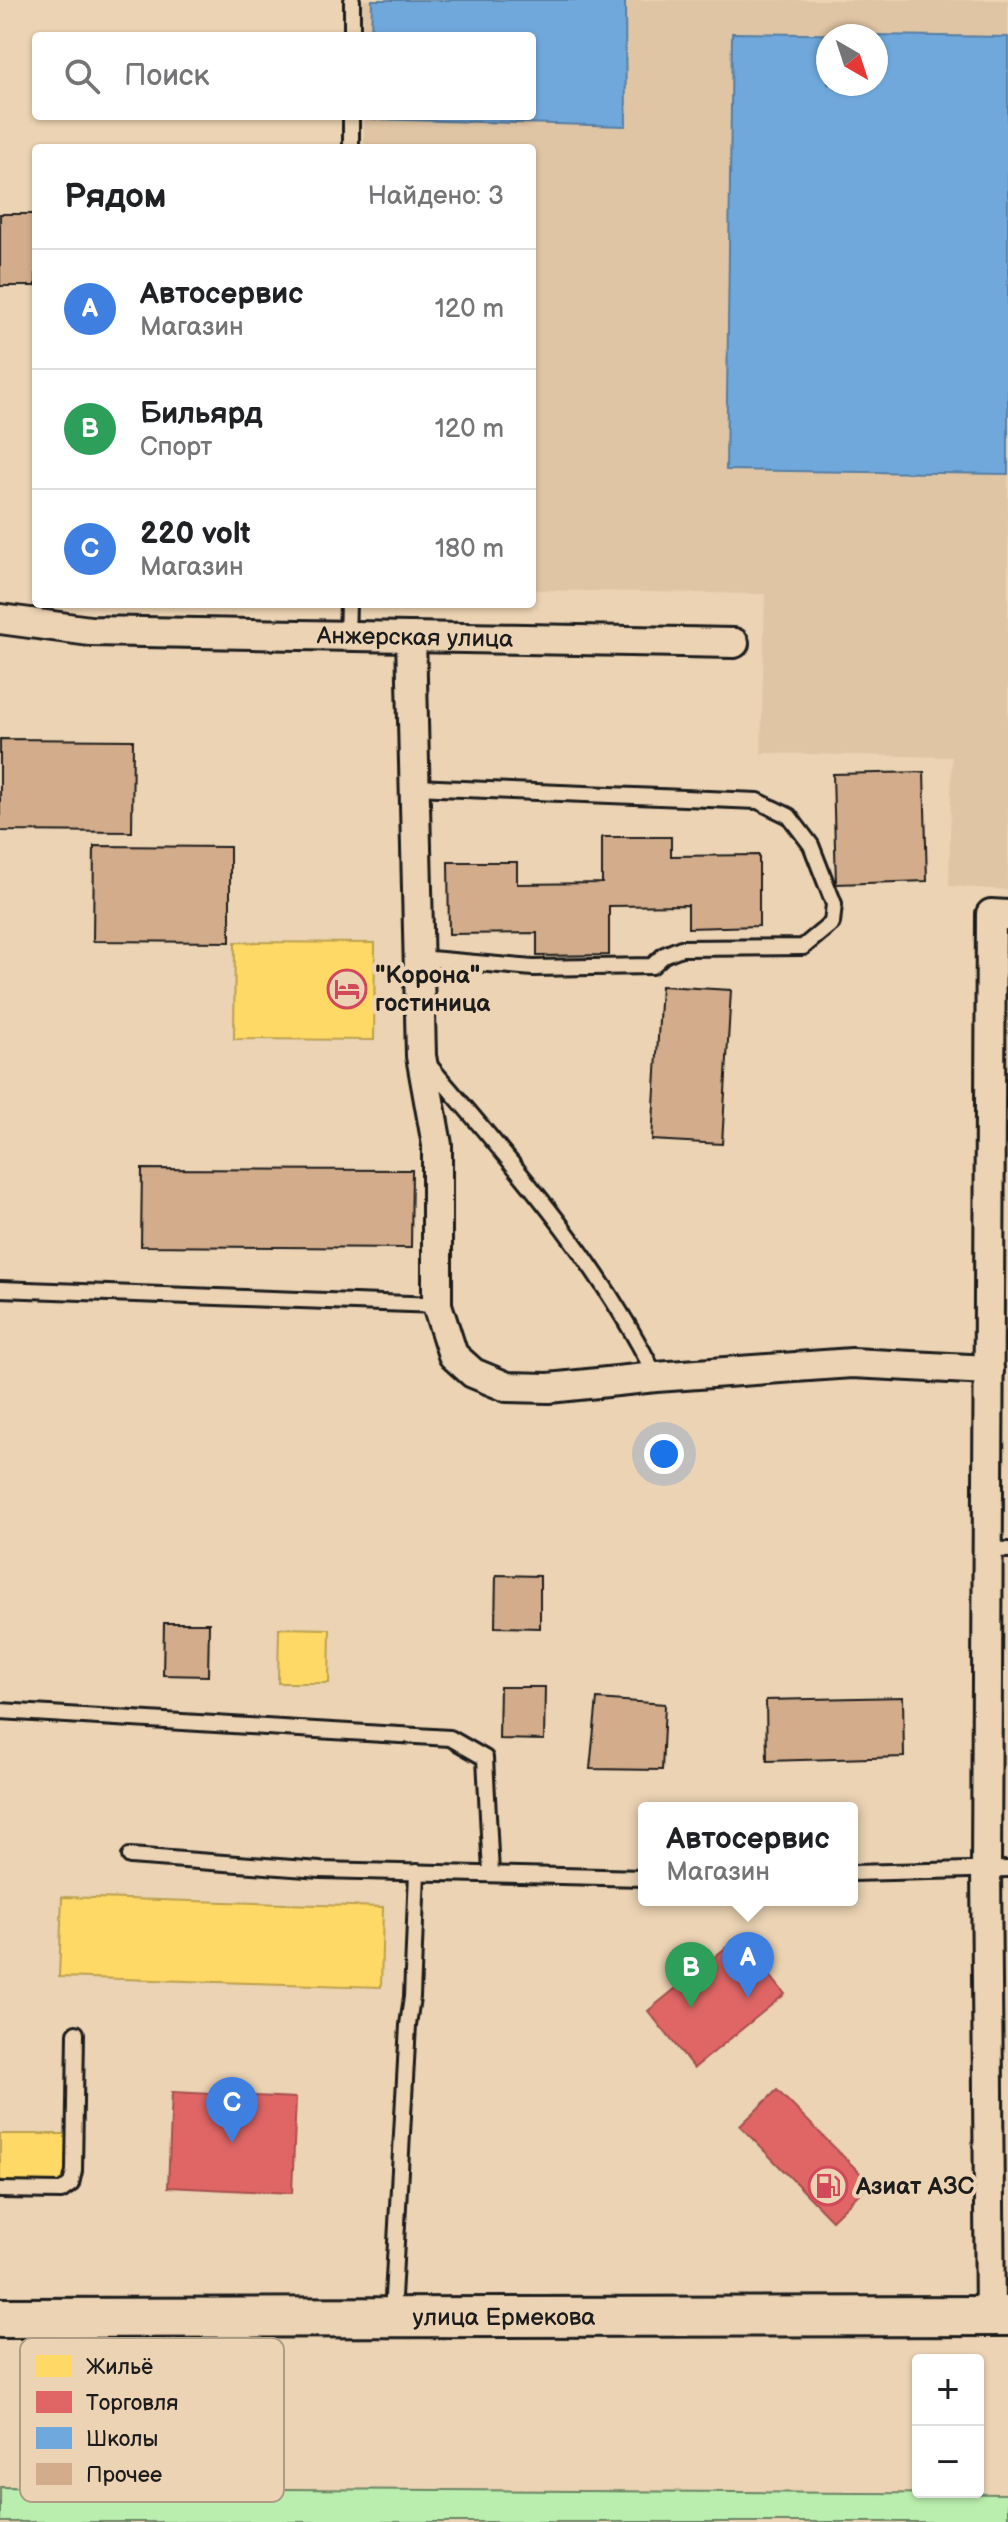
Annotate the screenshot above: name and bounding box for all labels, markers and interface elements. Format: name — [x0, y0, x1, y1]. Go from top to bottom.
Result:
north arrow — [816, 24, 888, 96]
search box — [32, 32, 536, 120]
icon: search — [60, 54, 104, 98]
text: Поиск — [124, 58, 210, 94]
text: Рядом — [64, 176, 166, 217]
text: Найдено: 3 — [368, 181, 504, 212]
text: Автосервис — [140, 276, 303, 312]
text: A — [82, 294, 98, 325]
text: 120 m — [435, 294, 504, 325]
text: Магазин — [140, 312, 244, 343]
text: Бильярд — [140, 396, 262, 432]
text: B — [81, 414, 99, 445]
text: 120 m — [435, 414, 504, 445]
text: Спорт — [140, 432, 212, 463]
text: 220 volt — [140, 516, 251, 552]
text: C — [81, 534, 99, 565]
text: 180 m — [435, 534, 504, 565]
text: Магазин — [140, 552, 244, 583]
street label: Анжерская улица — [316, 621, 514, 654]
place label: "Корона" гостиница — [375, 961, 491, 1018]
hotel icon: "Корона" гостиница — [326, 968, 368, 1010]
your location — [644, 1434, 684, 1474]
popup — [638, 1802, 858, 1906]
text: Автосервис — [666, 1821, 830, 1857]
text: Магазин — [666, 1857, 770, 1888]
pin: A — [722, 1932, 774, 1998]
pin: B — [665, 1942, 717, 2008]
pin: C — [206, 2077, 258, 2143]
fuel station icon: Азиат АЗС — [807, 2165, 849, 2207]
place label: Азиат АЗС — [855, 2172, 975, 2201]
street label: улица Ермекова — [412, 2303, 596, 2332]
legend — [20, 2338, 284, 2502]
text: Жильё — [86, 2354, 153, 2381]
map controls — [912, 2354, 984, 2498]
button: + — [912, 2354, 984, 2426]
text: Торговля — [86, 2390, 178, 2417]
text: Школы — [86, 2426, 158, 2453]
button: − — [912, 2426, 984, 2498]
text: Прочее — [86, 2462, 162, 2489]

